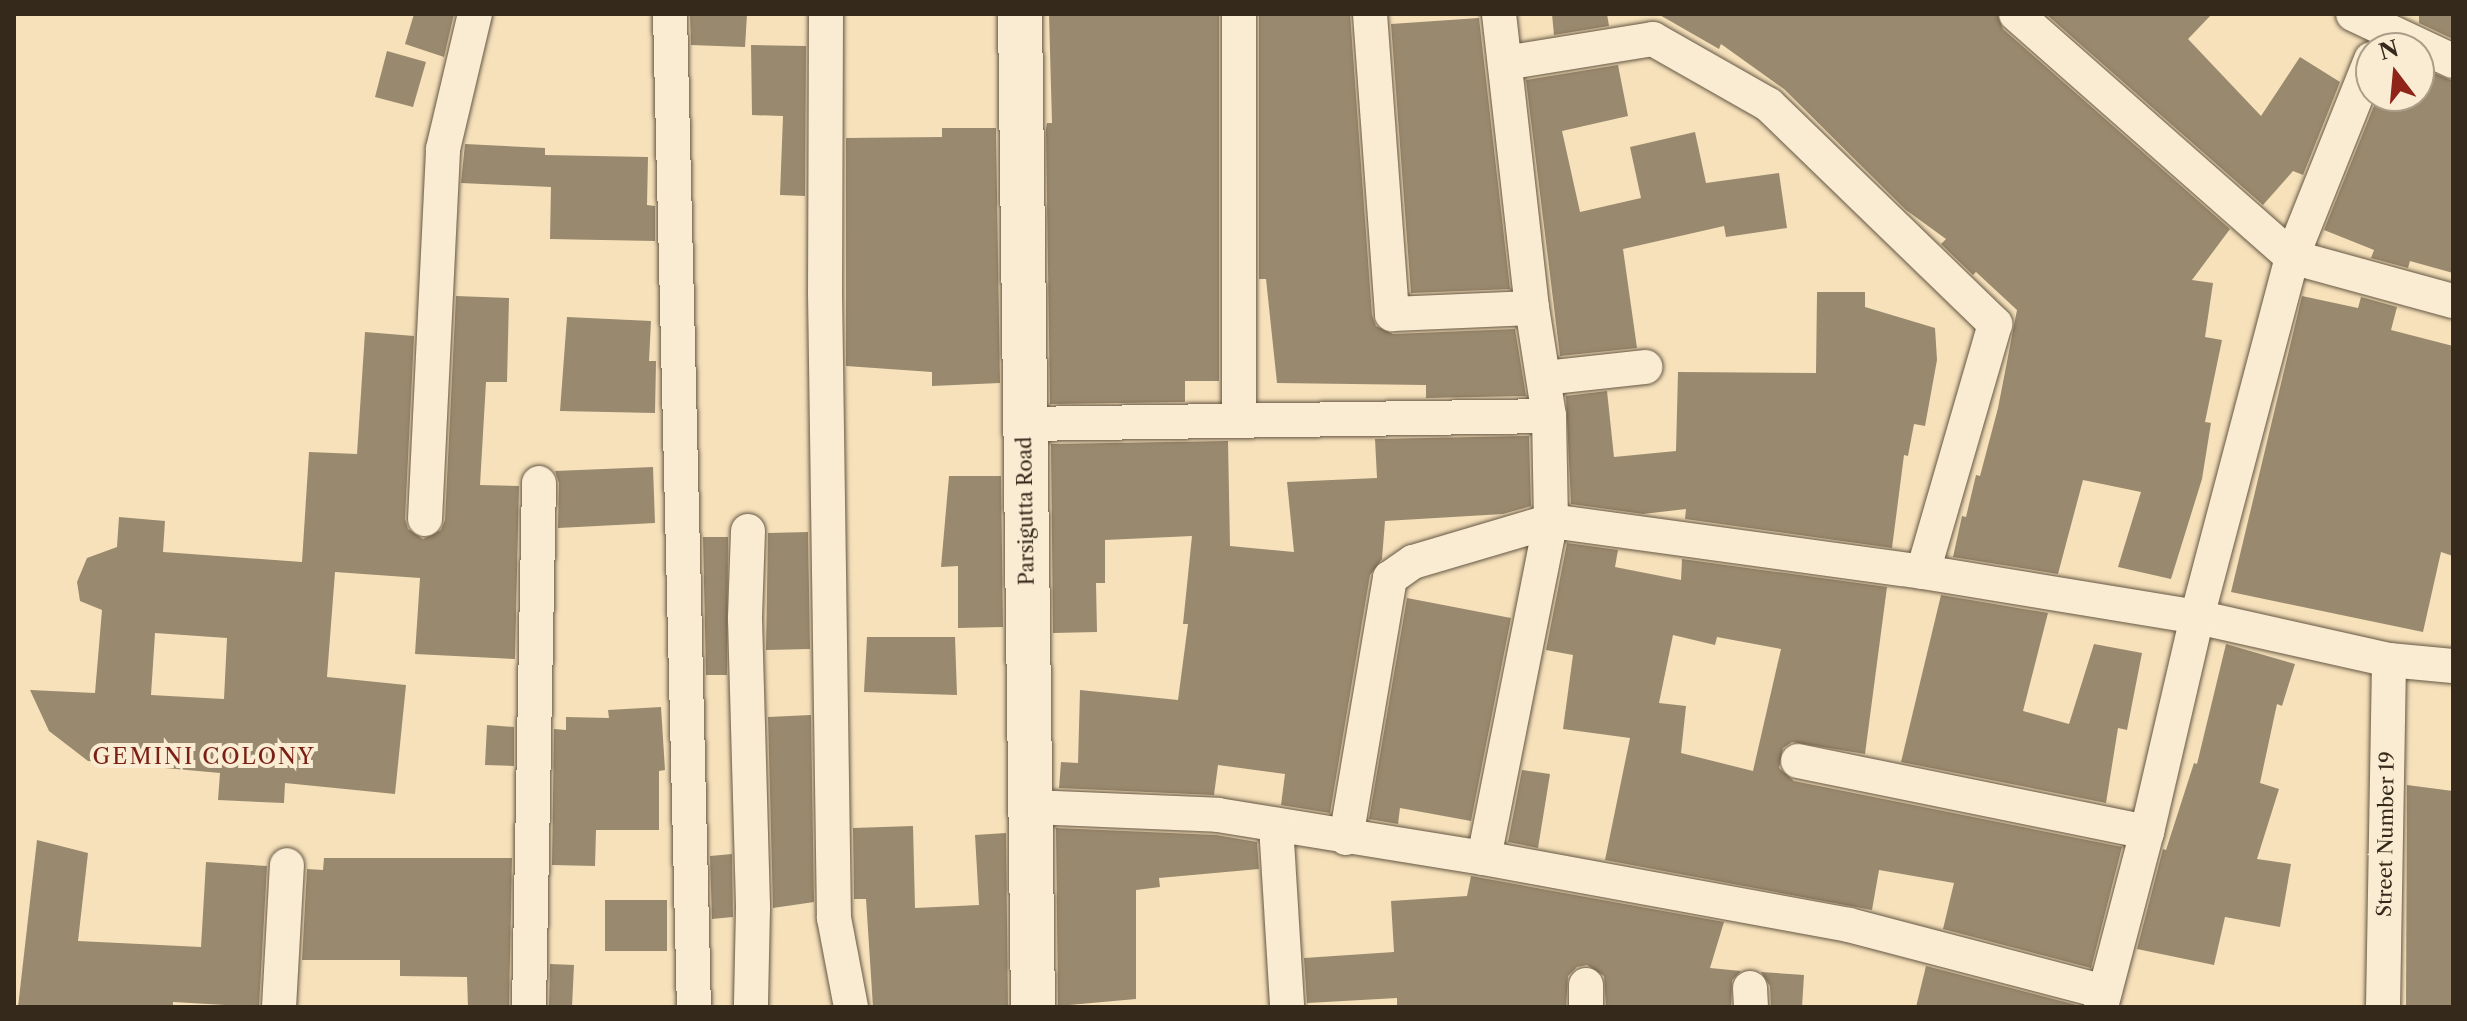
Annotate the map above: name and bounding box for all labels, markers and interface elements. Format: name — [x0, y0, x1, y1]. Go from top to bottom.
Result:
north arrow — [2355, 32, 2435, 112]
text: N — [2376, 35, 2402, 66]
street label: Parsigutta Road — [1013, 436, 1039, 586]
district label: GEMINI COLONY — [93, 744, 315, 770]
street label: Street Number 19 — [2373, 751, 2399, 917]

